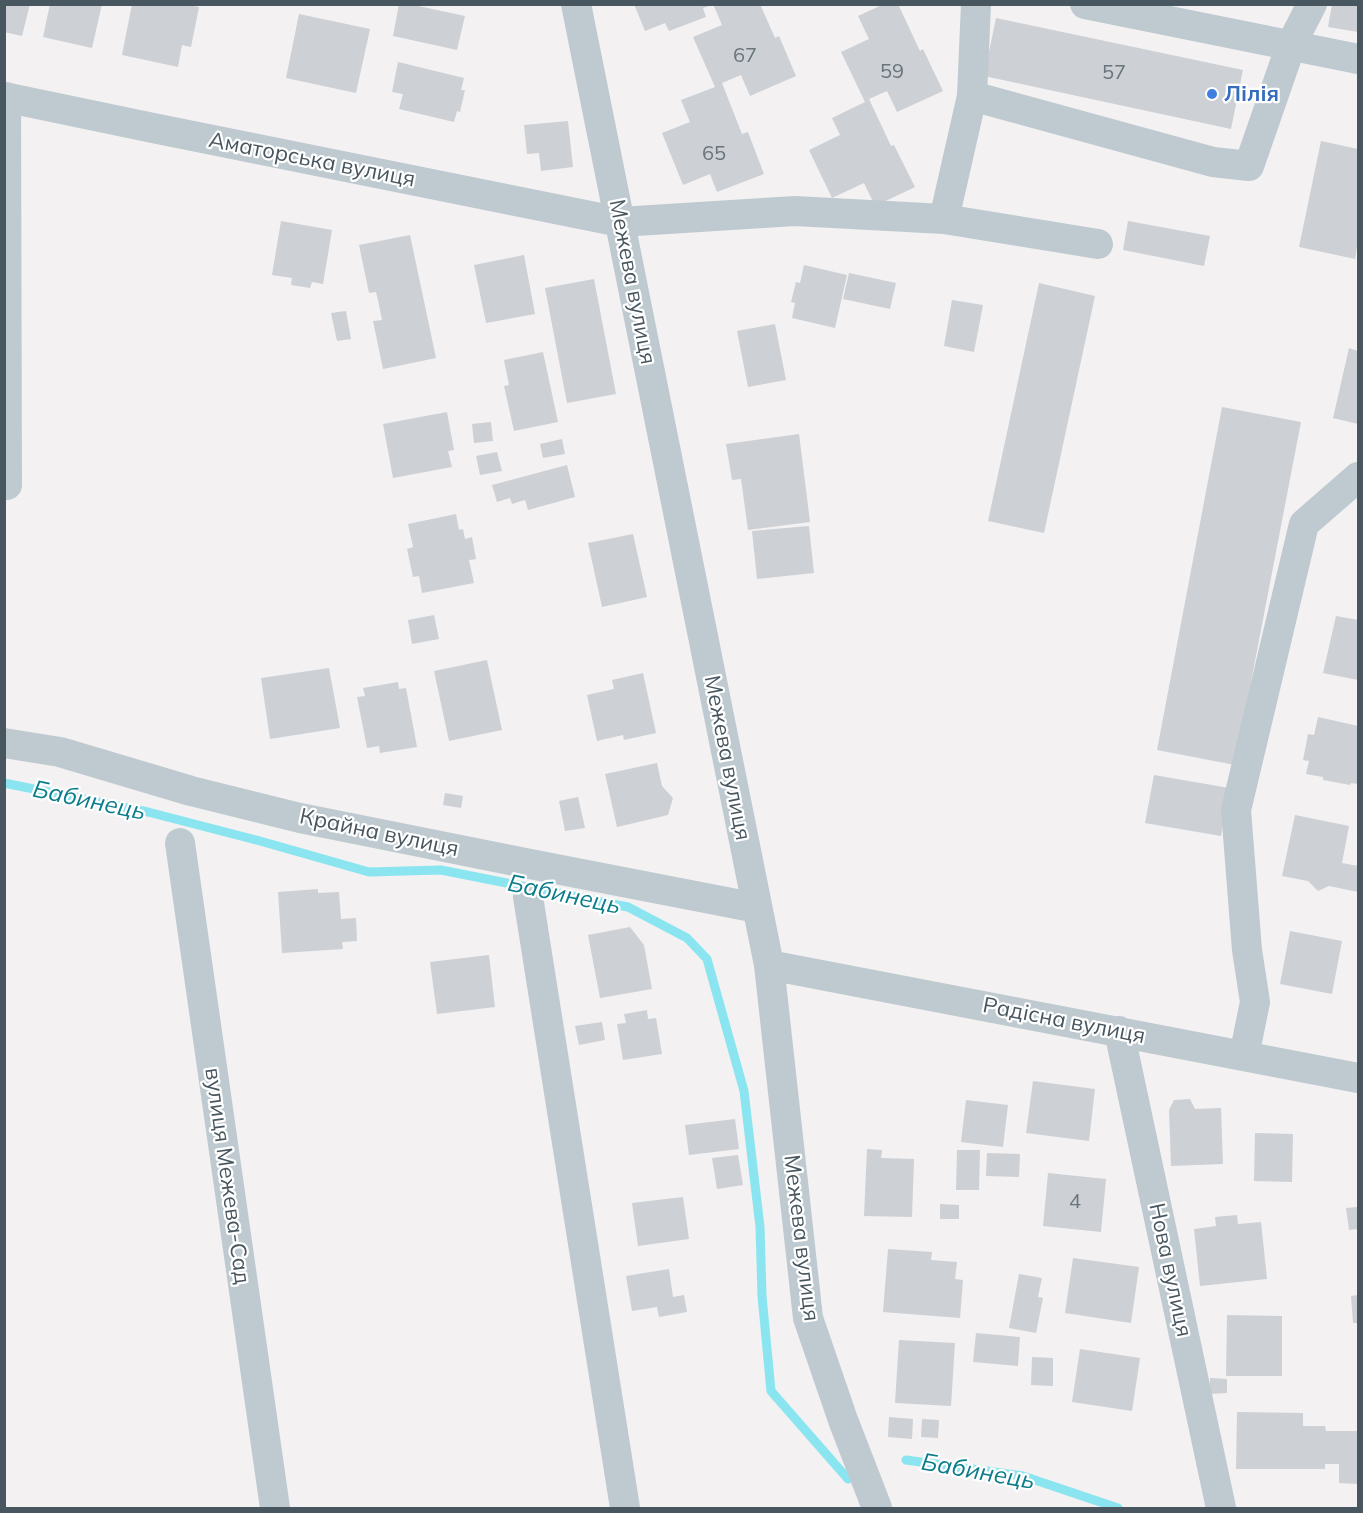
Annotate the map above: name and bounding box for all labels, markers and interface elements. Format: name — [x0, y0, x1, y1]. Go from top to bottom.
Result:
house number: 67 — [733, 44, 757, 68]
house number: 59 — [880, 60, 904, 84]
house number: 57 — [1102, 61, 1126, 85]
place label: Лілія — [1224, 81, 1279, 107]
marker: Лілія — [1205, 87, 1219, 101]
street label: Аматорська вулиця — [207, 127, 417, 193]
house number: 65 — [702, 142, 726, 166]
street label: Межева вулиця — [603, 197, 661, 367]
street label: Межева вулиця — [698, 673, 756, 843]
water label: Бабинець — [30, 775, 148, 827]
street label: Крайна вулиця — [297, 803, 461, 863]
water label: Бабинець — [505, 869, 623, 921]
street label: Радісна вулиця — [981, 992, 1147, 1050]
street label: вулиця Межева-Сад — [199, 1066, 255, 1286]
street label: Межева вулиця — [778, 1153, 824, 1323]
house number: 4 — [1069, 1190, 1081, 1214]
street label: Нова вулиця — [1143, 1201, 1197, 1339]
water label: Бабинець — [919, 1448, 1037, 1496]

